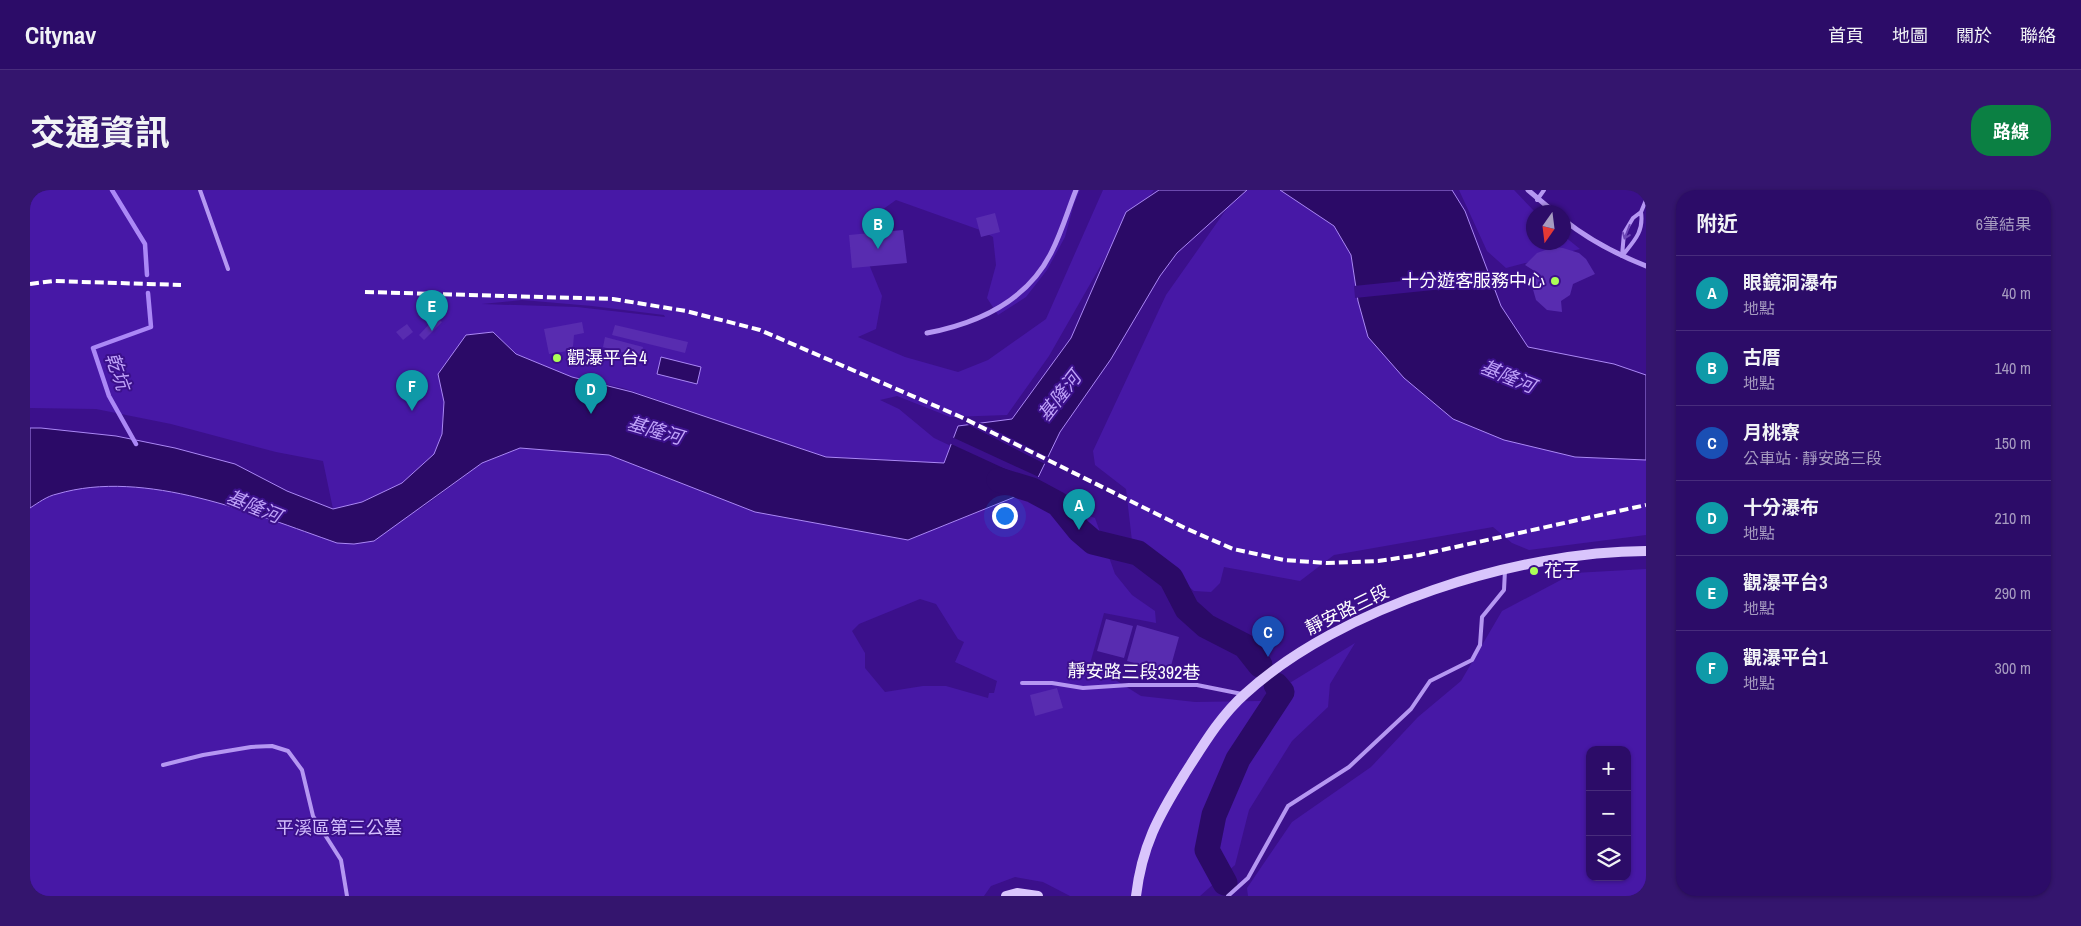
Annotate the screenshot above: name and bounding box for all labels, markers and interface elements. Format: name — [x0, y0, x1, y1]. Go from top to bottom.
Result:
text: Citynav — [25, 19, 96, 51]
text: 首頁 — [1828, 23, 1864, 48]
text: 地圖 — [1892, 23, 1928, 48]
text: 關於 — [1956, 23, 1992, 48]
text: 聯絡 — [2020, 23, 2056, 48]
button: 路線 — [1971, 105, 2051, 156]
text: 交通資訊 — [30, 109, 170, 156]
north arrow — [1526, 205, 1571, 250]
pin: B — [862, 208, 894, 249]
text: 附近 — [1696, 209, 1738, 238]
text: 6筆結果 — [1976, 213, 2031, 235]
one-way arrow — [1621, 224, 1631, 239]
place label: 十分遊客服務中心 — [1401, 268, 1545, 293]
text: 眼鏡洞瀑布 — [1743, 269, 1838, 295]
marker: 十分遊客服務中心 — [1549, 275, 1561, 287]
text: A — [1707, 282, 1717, 304]
text: 40 m — [2002, 282, 2031, 304]
pin: E — [416, 290, 448, 331]
text: 地點 — [1743, 297, 1775, 319]
text: 古厝 — [1743, 344, 1781, 370]
place label: 觀瀑平台4 — [567, 345, 647, 370]
water label: 乾坑 — [99, 349, 138, 396]
marker: 觀瀑平台4 — [551, 352, 563, 364]
water label: 基隆河 — [1477, 353, 1543, 400]
text: B — [1707, 357, 1717, 379]
text: 140 m — [1995, 357, 2031, 379]
water label: 基隆河 — [1031, 362, 1089, 426]
pin: F — [396, 370, 428, 411]
text: 地點 — [1743, 372, 1775, 394]
pin: D — [575, 373, 607, 414]
water label: 基隆河 — [624, 410, 690, 451]
text: 月桃寮 — [1743, 419, 1800, 445]
text: C — [1707, 432, 1717, 454]
text: 150 m — [1995, 432, 2031, 454]
text: 公車站 · 靜安路三段 — [1743, 447, 1882, 469]
water label: 基隆河 — [223, 483, 289, 530]
pin: A — [1063, 489, 1095, 530]
text: 十分瀑布 — [1743, 494, 1819, 520]
your location — [992, 503, 1018, 529]
text: D — [1707, 507, 1717, 529]
text: 210 m — [1995, 507, 2031, 529]
text: 地點 — [1743, 522, 1775, 544]
place label: 花子 — [1544, 558, 1580, 583]
marker: 花子 — [1528, 565, 1540, 577]
text: 觀瀑平台3 — [1743, 569, 1828, 595]
street label: 靜安路三段 — [1301, 579, 1393, 641]
text: E — [1708, 582, 1716, 604]
text: 290 m — [1995, 582, 2031, 604]
text: 地點 — [1743, 597, 1775, 619]
pin: C — [1252, 616, 1284, 657]
text: 觀瀑平台1 — [1743, 644, 1828, 670]
text: F — [1708, 657, 1716, 679]
text: 300 m — [1995, 657, 2031, 679]
street label: 靜安路三段392巷 — [1067, 658, 1201, 685]
text: 地點 — [1743, 672, 1775, 694]
map controls — [1586, 746, 1631, 881]
button: + — [1586, 746, 1631, 791]
button: − — [1586, 791, 1631, 836]
park label: 平溪區第三公墓 — [276, 815, 402, 840]
button: layers — [1586, 836, 1631, 881]

